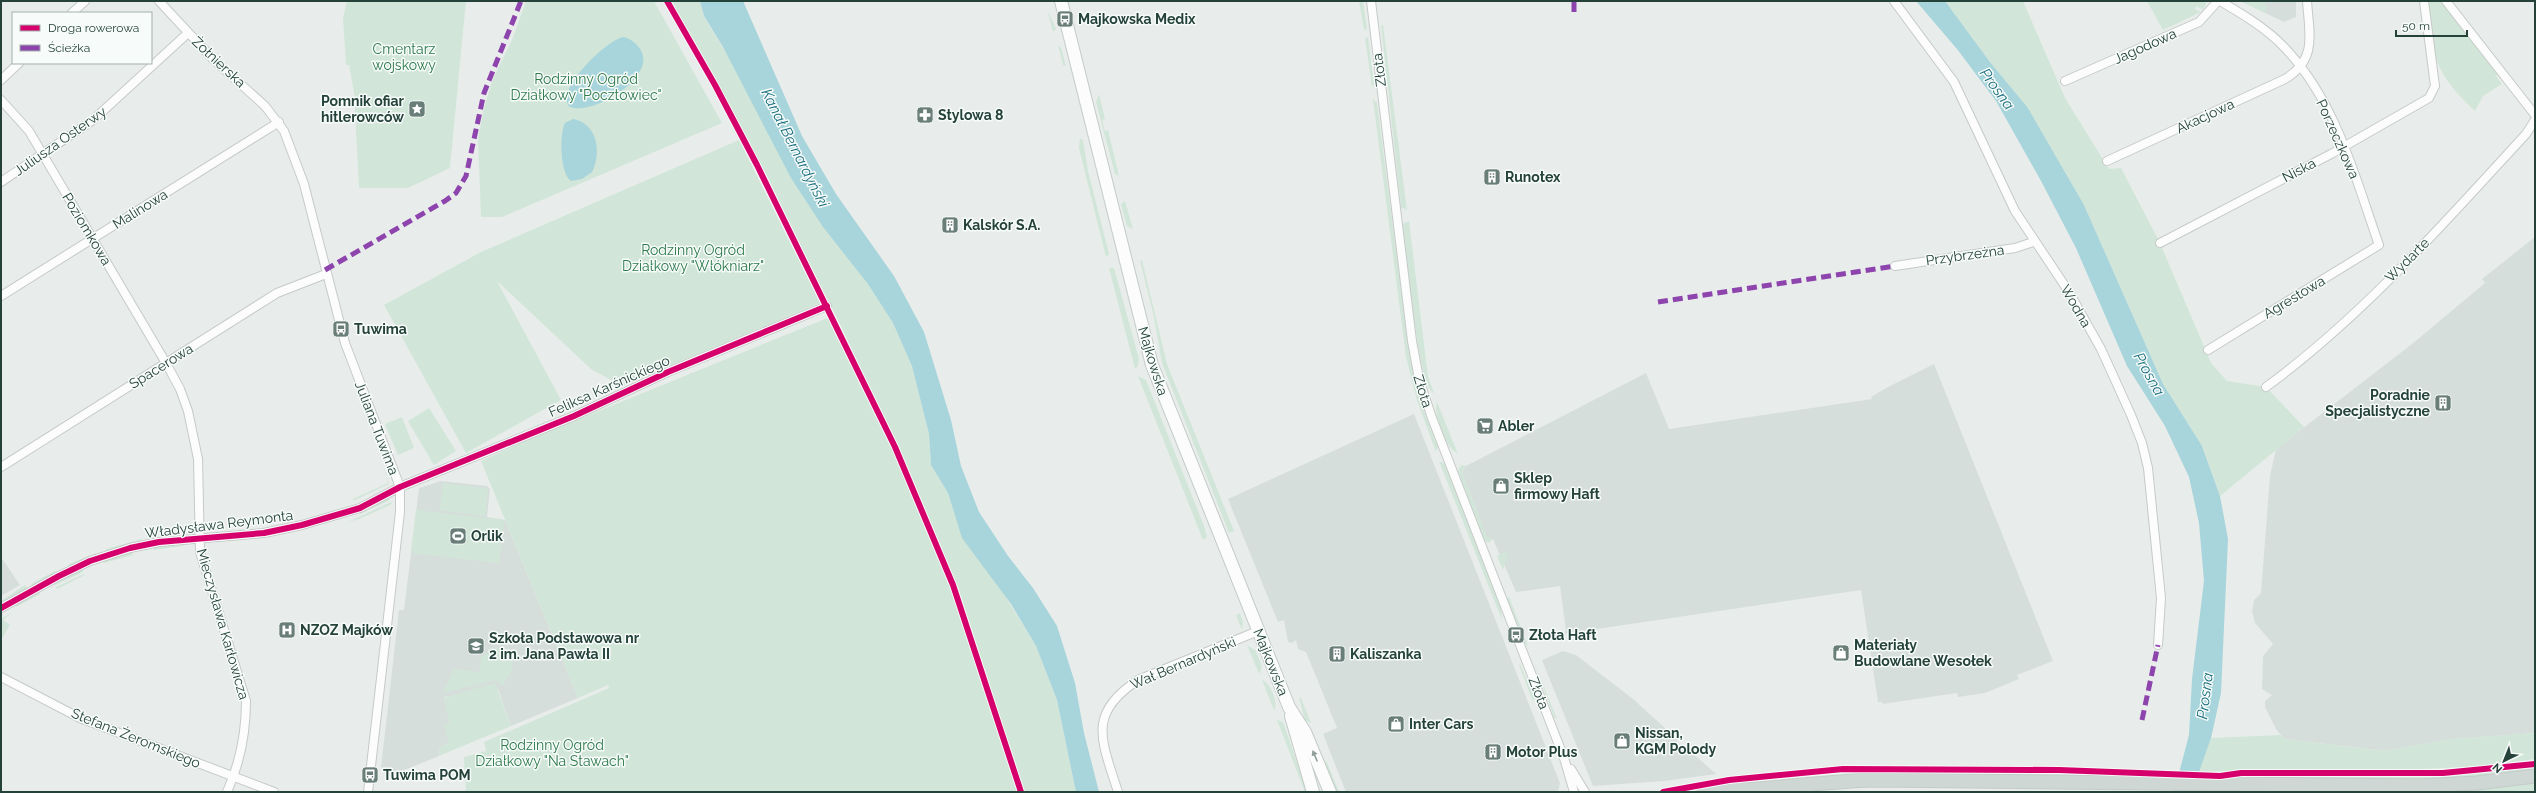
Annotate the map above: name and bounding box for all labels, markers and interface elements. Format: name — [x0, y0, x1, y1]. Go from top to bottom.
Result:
bus stop icon: Majkowska Medix — [1055, 9, 1075, 29]
place label: Majkowska Medix — [1078, 11, 1196, 27]
legend — [12, 12, 152, 64]
scale bar — [2396, 12, 2467, 38]
text: 50 m — [2402, 19, 2430, 33]
text: Droga rowerowa — [48, 21, 139, 35]
street label: Jagodowa — [2111, 25, 2179, 67]
street label: Żołnierska — [189, 32, 250, 91]
text: Ścieżka — [48, 41, 90, 55]
park label: Cmentarz wojskowy — [372, 41, 436, 73]
street label: Złota — [1369, 52, 1389, 88]
water label: Prosna — [1976, 65, 2018, 113]
park label: Rodzinny Ogród Działkowy "Pocztowiec" — [510, 71, 662, 103]
water label: Kanał Bernardyński — [757, 86, 833, 211]
place label: Pomnik ofiar hitlerowców — [321, 93, 405, 125]
street label: Akacjowa — [2173, 96, 2237, 136]
street label: Porzeczkowa — [2313, 97, 2363, 181]
place icon: Pomnik ofiar hitlerowców — [407, 99, 427, 119]
street label: Juliusza Osterwy — [11, 103, 110, 179]
pharmacy icon: Stylowa 8 — [915, 105, 935, 125]
place label: Stylowa 8 — [938, 107, 1004, 123]
street label: Niska — [2280, 155, 2318, 185]
building icon: Runotex — [1482, 167, 1502, 187]
place label: Runotex — [1505, 169, 1561, 185]
street label: Malinowa — [110, 186, 170, 232]
street label: Poziomkowa — [59, 190, 115, 268]
building icon: Kalskór S.A. — [940, 215, 960, 235]
place label: Kalskór S.A. — [963, 217, 1040, 233]
street label: Wydarte — [2382, 235, 2432, 285]
park label: Rodzinny Ogród Działkowy "Włókniarz" — [622, 242, 764, 274]
street label: Przybrzeżna — [1925, 242, 2005, 268]
street label: Agrestowa — [2260, 272, 2328, 322]
street label: Wodna — [2057, 282, 2095, 330]
bus stop icon: Tuwima — [331, 319, 351, 339]
place label: Tuwima — [354, 321, 407, 337]
street label: Majkowska — [1135, 325, 1171, 397]
street label: Spacerowa — [126, 340, 196, 392]
water label: Prosna — [2130, 349, 2168, 399]
street label: Feliksa Karśnickiego — [546, 352, 672, 420]
street label: Złota — [1410, 373, 1436, 409]
street label: Juliana Tuwima — [352, 379, 402, 477]
place label: Poradnie Specjalistyczne — [2325, 387, 2431, 419]
building icon: Poradnie Specjalistyczne — [2433, 393, 2453, 413]
supermarket icon: Abler — [1475, 416, 1495, 436]
place label: Abler — [1498, 418, 1535, 434]
place label: Sklep firmowy Haft — [1514, 470, 1601, 502]
shop icon: Sklep firmowy Haft — [1491, 476, 1511, 496]
street label: Władysława Reymonta — [144, 507, 294, 541]
sports icon: Orlik — [448, 526, 468, 546]
place label: Orlik — [471, 528, 503, 544]
street label: Mieczysława Karłowicza — [194, 547, 252, 701]
hospital icon: NZOZ Majków — [277, 620, 297, 640]
place label: NZOZ Majków — [300, 622, 393, 638]
bus stop icon: Złota Haft — [1506, 625, 1526, 645]
street label: Majkowska — [1250, 626, 1292, 698]
place label: Złota Haft — [1529, 627, 1597, 643]
place label: Szkoła Podstawowa nr 2 im. Jana Pawła II — [489, 630, 640, 662]
street label: Wał Bernardyński — [1128, 633, 1238, 693]
school or university icon: Szkoła Podstawowa nr 2 im. Jana Pawła II — [466, 636, 486, 656]
place label: Materiały Budowlane Wesołek — [1854, 637, 1992, 669]
shop icon: Materiały Budowlane Wesołek — [1831, 643, 1851, 663]
building icon: Kaliszanka — [1327, 644, 1347, 664]
place label: Kaliszanka — [1350, 646, 1421, 662]
water label: Prosna — [2193, 672, 2217, 720]
street label: Złota — [1526, 675, 1552, 711]
street label: Stefana Żeromskiego — [69, 703, 204, 771]
shop icon: Inter Cars — [1386, 714, 1406, 734]
place label: Inter Cars — [1409, 716, 1474, 732]
place label: Nissan, KGM Polody — [1635, 725, 1716, 757]
shop icon: Nissan, KGM Polody — [1612, 731, 1632, 751]
park label: Rodzinny Ogród Działkowy "Na Stawach" — [475, 737, 629, 769]
north arrow — [2484, 741, 2524, 781]
building icon: Motor Plus — [1483, 742, 1503, 762]
place label: Motor Plus — [1506, 744, 1577, 760]
one-way arrow — [1311, 750, 1317, 762]
text: N — [2490, 760, 2505, 776]
bus stop icon: Tuwima POM — [360, 765, 380, 785]
place label: Tuwima POM — [383, 767, 471, 783]

